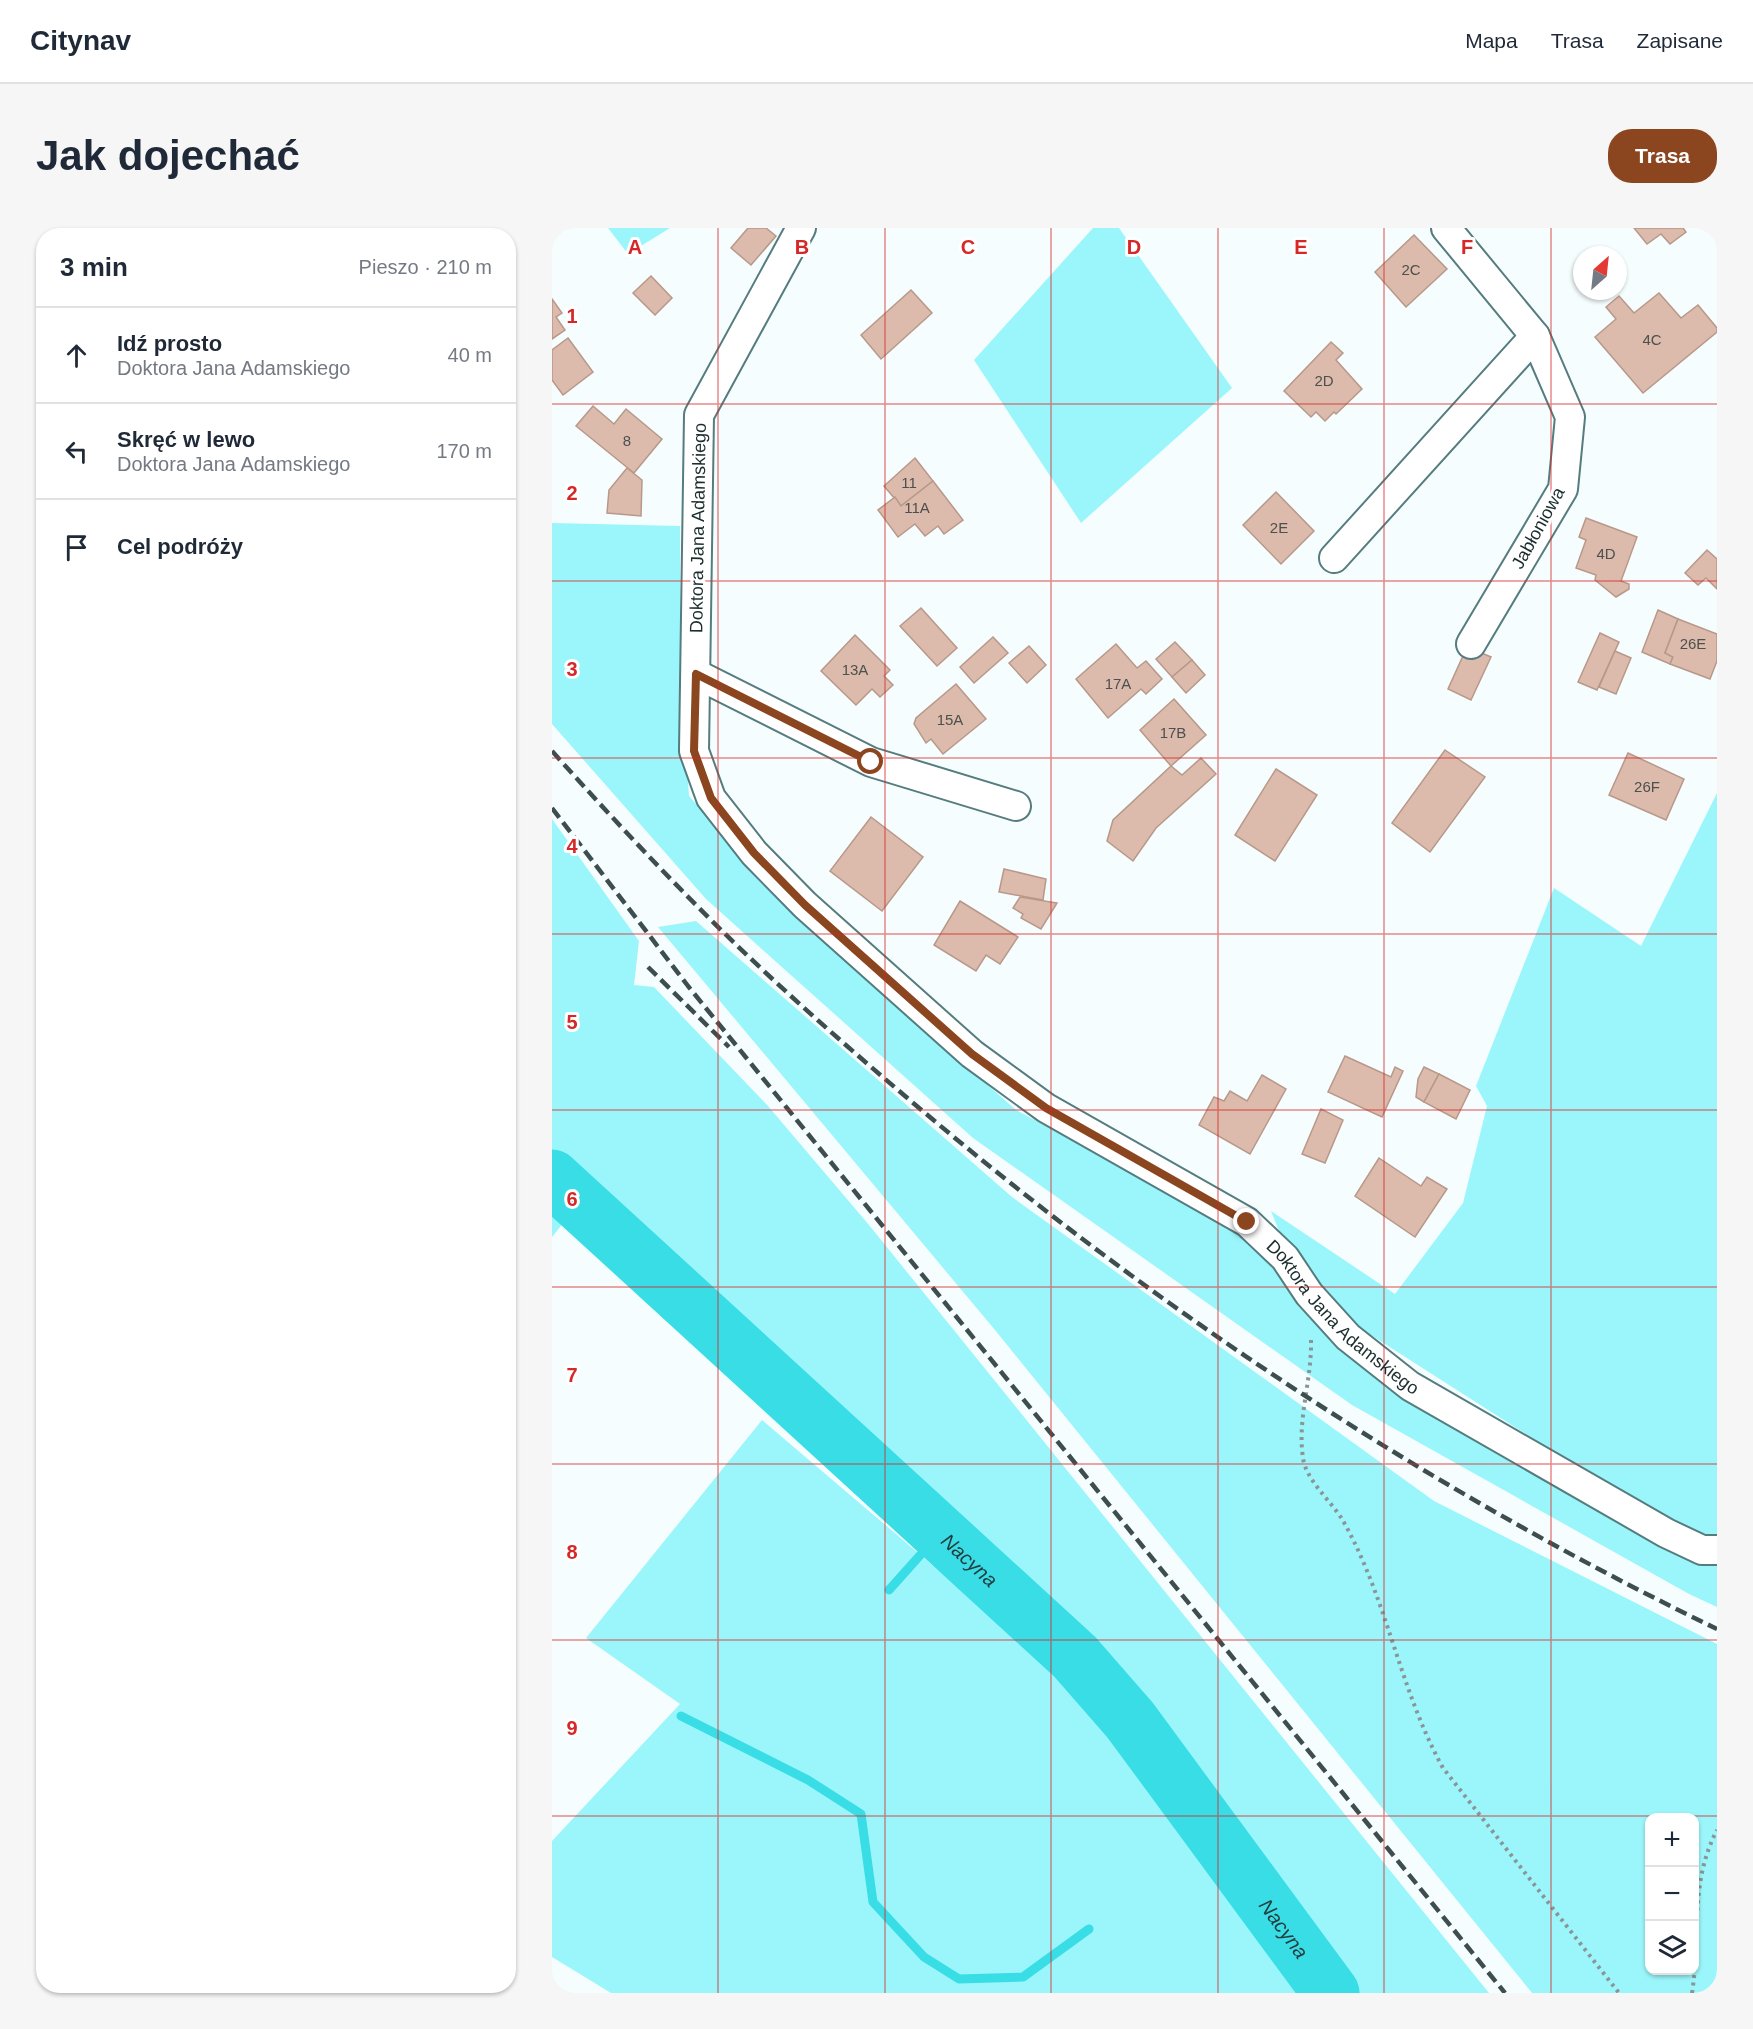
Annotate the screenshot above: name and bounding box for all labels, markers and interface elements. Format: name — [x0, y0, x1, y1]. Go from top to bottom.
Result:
text: Citynav — [30, 25, 131, 56]
text: Mapa — [1465, 29, 1518, 52]
text: Trasa — [1551, 29, 1604, 52]
text: Zapisane — [1637, 29, 1723, 52]
button: Trasa — [1608, 129, 1717, 183]
text: Jak dojechać — [36, 132, 300, 179]
text: A — [628, 236, 642, 258]
text: B — [795, 236, 809, 258]
text: C — [961, 236, 975, 258]
text: D — [1127, 236, 1141, 258]
text: E — [1294, 236, 1308, 258]
text: F — [1461, 236, 1473, 258]
north arrow — [1573, 246, 1627, 300]
text: 3 min — [60, 252, 128, 282]
text: Pieszo · 210 m — [359, 256, 492, 278]
house number: 2C — [1401, 261, 1421, 278]
text: 1 — [566, 305, 578, 327]
text: Idź prosto — [117, 331, 222, 356]
house number: 4C — [1642, 331, 1662, 348]
icon: ahead — [60, 339, 93, 372]
text: 40 m — [448, 344, 492, 366]
text: Doktora Jana Adamskiego — [117, 357, 350, 379]
house number: 2D — [1314, 372, 1334, 389]
street label: Doktora Jana Adamskiego — [686, 423, 710, 633]
text: Skręć w lewo — [117, 427, 255, 452]
house number: 8 — [623, 432, 631, 449]
icon: left — [60, 435, 93, 468]
text: 170 m — [436, 440, 492, 462]
text: Doktora Jana Adamskiego — [117, 453, 350, 475]
house number: 11 — [901, 474, 917, 491]
text: 2 — [566, 482, 578, 504]
street label: Jabłoniowa — [1507, 483, 1569, 572]
house number: 11A — [904, 499, 930, 516]
house number: 2E — [1270, 519, 1288, 536]
icon: arrive — [60, 531, 93, 564]
text: Cel podróży — [117, 534, 243, 559]
house number: 4D — [1596, 545, 1616, 562]
house number: 26E — [1680, 635, 1706, 652]
text: 3 — [566, 658, 578, 680]
house number: 13A — [842, 661, 868, 678]
house number: 17A — [1105, 675, 1131, 692]
house number: 15A — [937, 711, 963, 728]
house number: 17B — [1160, 724, 1186, 741]
route start — [857, 748, 883, 774]
house number: 26F — [1634, 778, 1660, 795]
text: 4 — [566, 835, 578, 857]
text: 5 — [566, 1011, 578, 1033]
text: 6 — [566, 1188, 578, 1210]
route end — [1233, 1208, 1259, 1234]
street label: Doktora Jana Adamskiego — [1262, 1236, 1422, 1399]
text: 7 — [566, 1364, 578, 1386]
water label: Nacyna — [937, 1529, 1002, 1591]
text: 8 — [566, 1541, 578, 1563]
text: 9 — [566, 1717, 578, 1739]
map controls — [1645, 1813, 1699, 1975]
button: + — [1645, 1813, 1699, 1867]
button: − — [1645, 1867, 1699, 1921]
water label: Nacyna — [1255, 1895, 1313, 1963]
button: layers — [1645, 1921, 1699, 1975]

